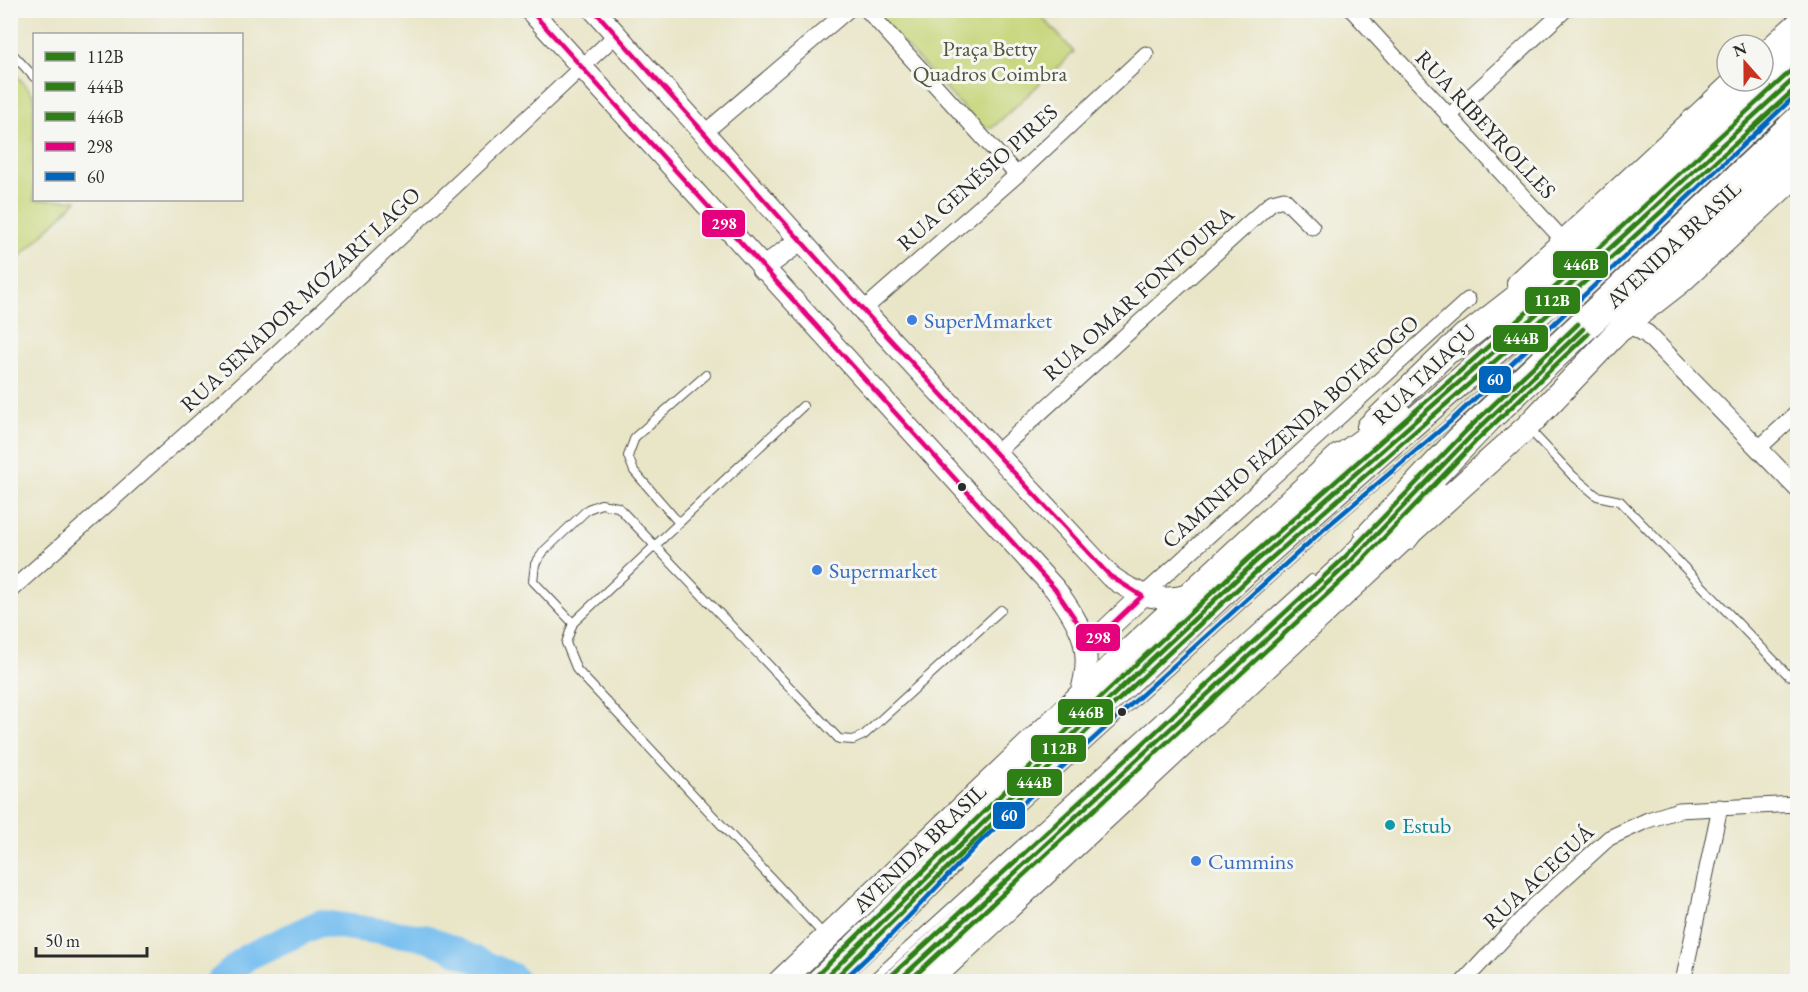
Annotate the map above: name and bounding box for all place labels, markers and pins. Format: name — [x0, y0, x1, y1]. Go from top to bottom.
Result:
place label: SuperMmarket — [924, 306, 1052, 335]
marker: SuperMmarket — [905, 313, 919, 327]
unlabelled marker — [956, 481, 968, 493]
place label: Supermarket — [829, 556, 937, 585]
marker: Supermarket — [810, 563, 824, 577]
unlabelled marker — [1116, 706, 1128, 718]
place label: Estub — [1402, 811, 1451, 840]
marker: Estub — [1383, 818, 1397, 832]
place label: Cummins — [1208, 847, 1294, 876]
marker: Cummins — [1189, 854, 1203, 868]

